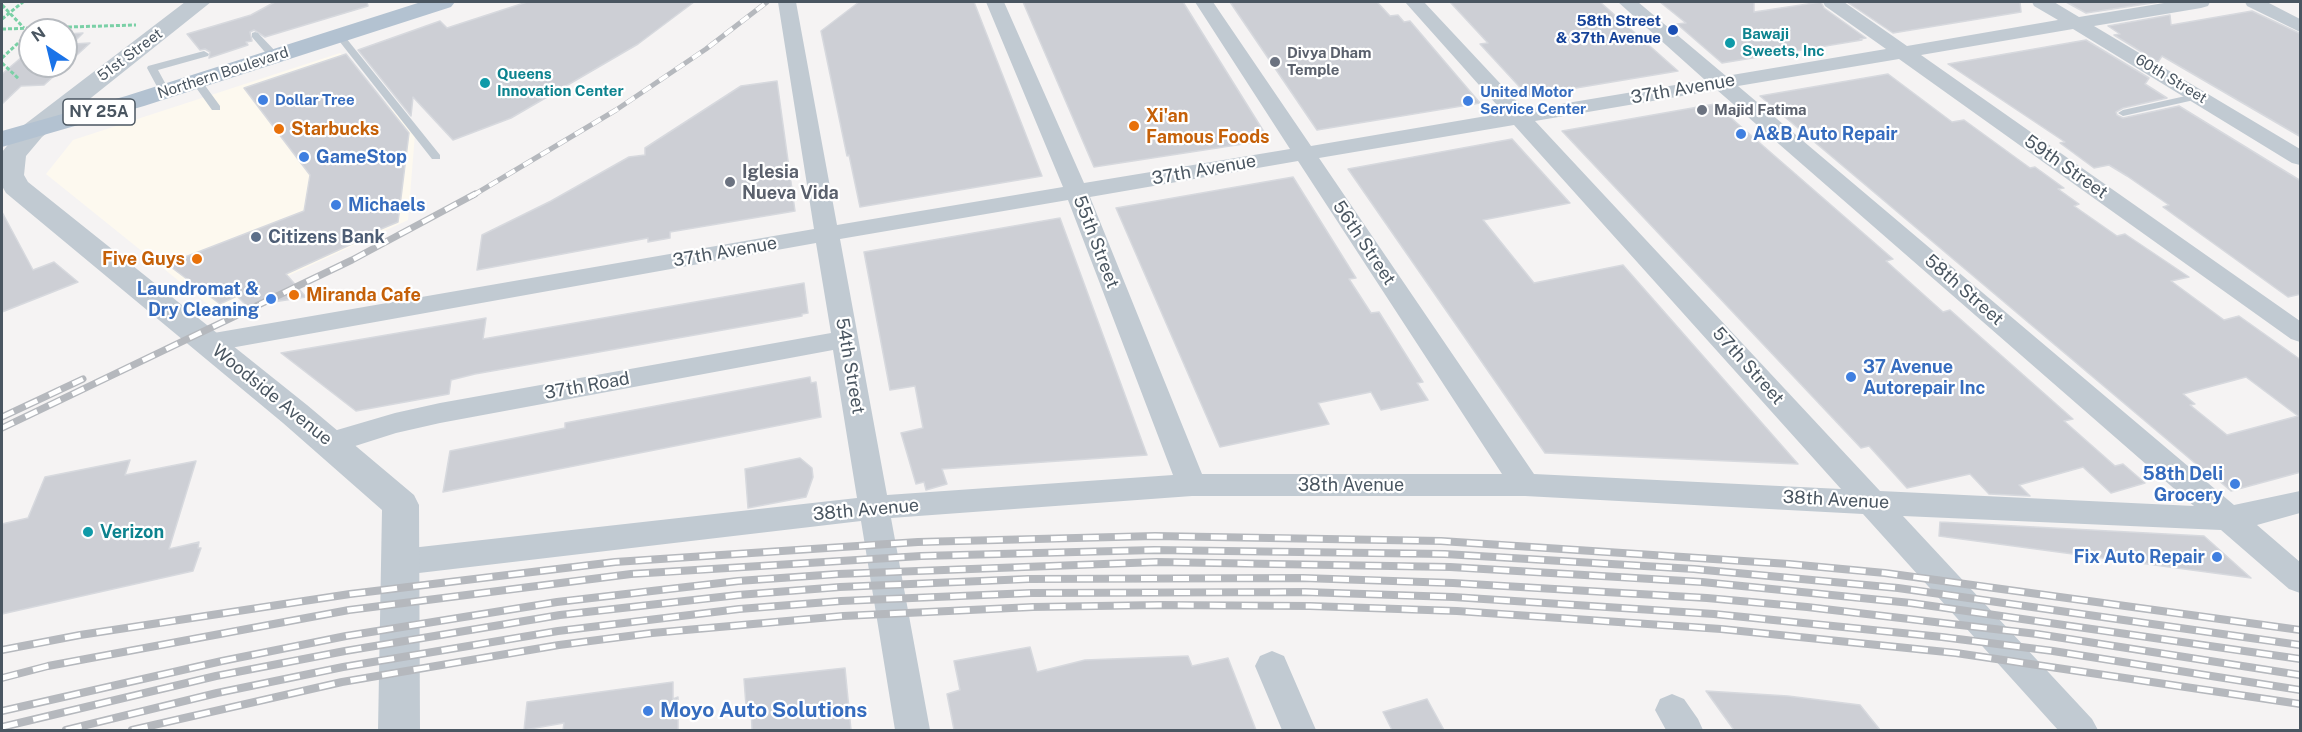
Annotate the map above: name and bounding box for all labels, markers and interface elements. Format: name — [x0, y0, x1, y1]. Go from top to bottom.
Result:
place label: 58th Street & 37th Avenue — [1556, 12, 1661, 47]
north arrow — [18, 18, 78, 78]
text: N — [28, 23, 49, 46]
marker: 58th Street & 37th Avenue — [1666, 23, 1680, 37]
street label: 51st Street — [94, 25, 166, 85]
place label: Bawaji Sweets, Inc — [1742, 25, 1824, 60]
marker: Bawaji Sweets, Inc — [1723, 36, 1737, 50]
street label: Northern Boulevard — [155, 43, 291, 103]
place label: Divya Dham Temple — [1287, 44, 1372, 79]
street label: 60th Street — [2132, 51, 2210, 107]
marker: Divya Dham Temple — [1268, 55, 1282, 69]
place label: Queens Innovation Center — [497, 65, 624, 100]
street label: 37th Avenue — [1629, 69, 1737, 109]
marker: Queens Innovation Center — [478, 76, 492, 90]
place label: United Motor Service Center — [1480, 83, 1586, 118]
place label: Dollar Tree — [275, 91, 355, 109]
marker: Dollar Tree — [256, 93, 270, 107]
marker: United Motor Service Center — [1461, 94, 1475, 108]
road number: NY 25A — [63, 99, 135, 125]
place label: Majid Fatima — [1714, 101, 1807, 119]
marker: Majid Fatima — [1695, 103, 1709, 117]
place label: Xi'an Famous Foods — [1146, 105, 1270, 148]
place label: Starbucks — [291, 118, 379, 140]
marker: Xi'an Famous Foods — [1127, 119, 1141, 133]
marker: Starbucks — [272, 122, 286, 136]
place label: A&B Auto Repair — [1753, 123, 1898, 145]
marker: A&B Auto Repair — [1734, 127, 1748, 141]
street label: 59th Street — [2020, 130, 2112, 204]
place label: GameStop — [316, 146, 407, 168]
marker: GameStop — [297, 150, 311, 164]
street label: 37th Avenue — [1150, 150, 1258, 190]
place label: Iglesia Nueva Vida — [742, 161, 839, 204]
marker: Iglesia Nueva Vida — [723, 175, 737, 189]
street label: 55th Street — [1068, 193, 1124, 291]
place label: Michaels — [348, 194, 426, 216]
street label: 56th Street — [1328, 197, 1400, 289]
marker: Michaels — [329, 198, 343, 212]
place label: Citizens Bank — [268, 226, 385, 248]
marker: Citizens Bank — [249, 230, 263, 244]
street label: 37th Avenue — [671, 232, 779, 272]
place label: Five Guys — [102, 248, 185, 270]
street label: 58th Street — [1920, 250, 2008, 330]
marker: Five Guys — [190, 252, 204, 266]
place label: Laundromat & Dry Cleaning — [137, 278, 259, 320]
place label: Miranda Cafe — [306, 284, 421, 306]
marker: Miranda Cafe — [287, 288, 301, 302]
marker: Laundromat & Dry Cleaning — [264, 292, 278, 306]
street label: 54th Street — [831, 316, 869, 416]
street label: 57th Street — [1708, 323, 1788, 409]
street label: Woodside Avenue — [208, 340, 336, 450]
place label: 37 Avenue Autorepair Inc — [1863, 356, 1985, 398]
street label: 37th Road — [543, 368, 631, 404]
marker: 37 Avenue Autorepair Inc — [1844, 370, 1858, 384]
place label: 58th Deli Grocery — [2143, 463, 2223, 506]
street label: 38th Avenue — [1298, 474, 1404, 496]
marker: 58th Deli Grocery — [2228, 477, 2242, 491]
street label: 38th Avenue — [1782, 486, 1890, 514]
street label: 38th Avenue — [812, 495, 920, 525]
place label: Verizon — [100, 521, 164, 543]
marker: Verizon — [81, 525, 95, 539]
place label: Fix Auto Repair — [2073, 546, 2205, 568]
marker: Fix Auto Repair — [2210, 550, 2224, 564]
place label: Moyo Auto Solutions — [660, 698, 867, 724]
marker: Moyo Auto Solutions — [641, 704, 655, 718]

